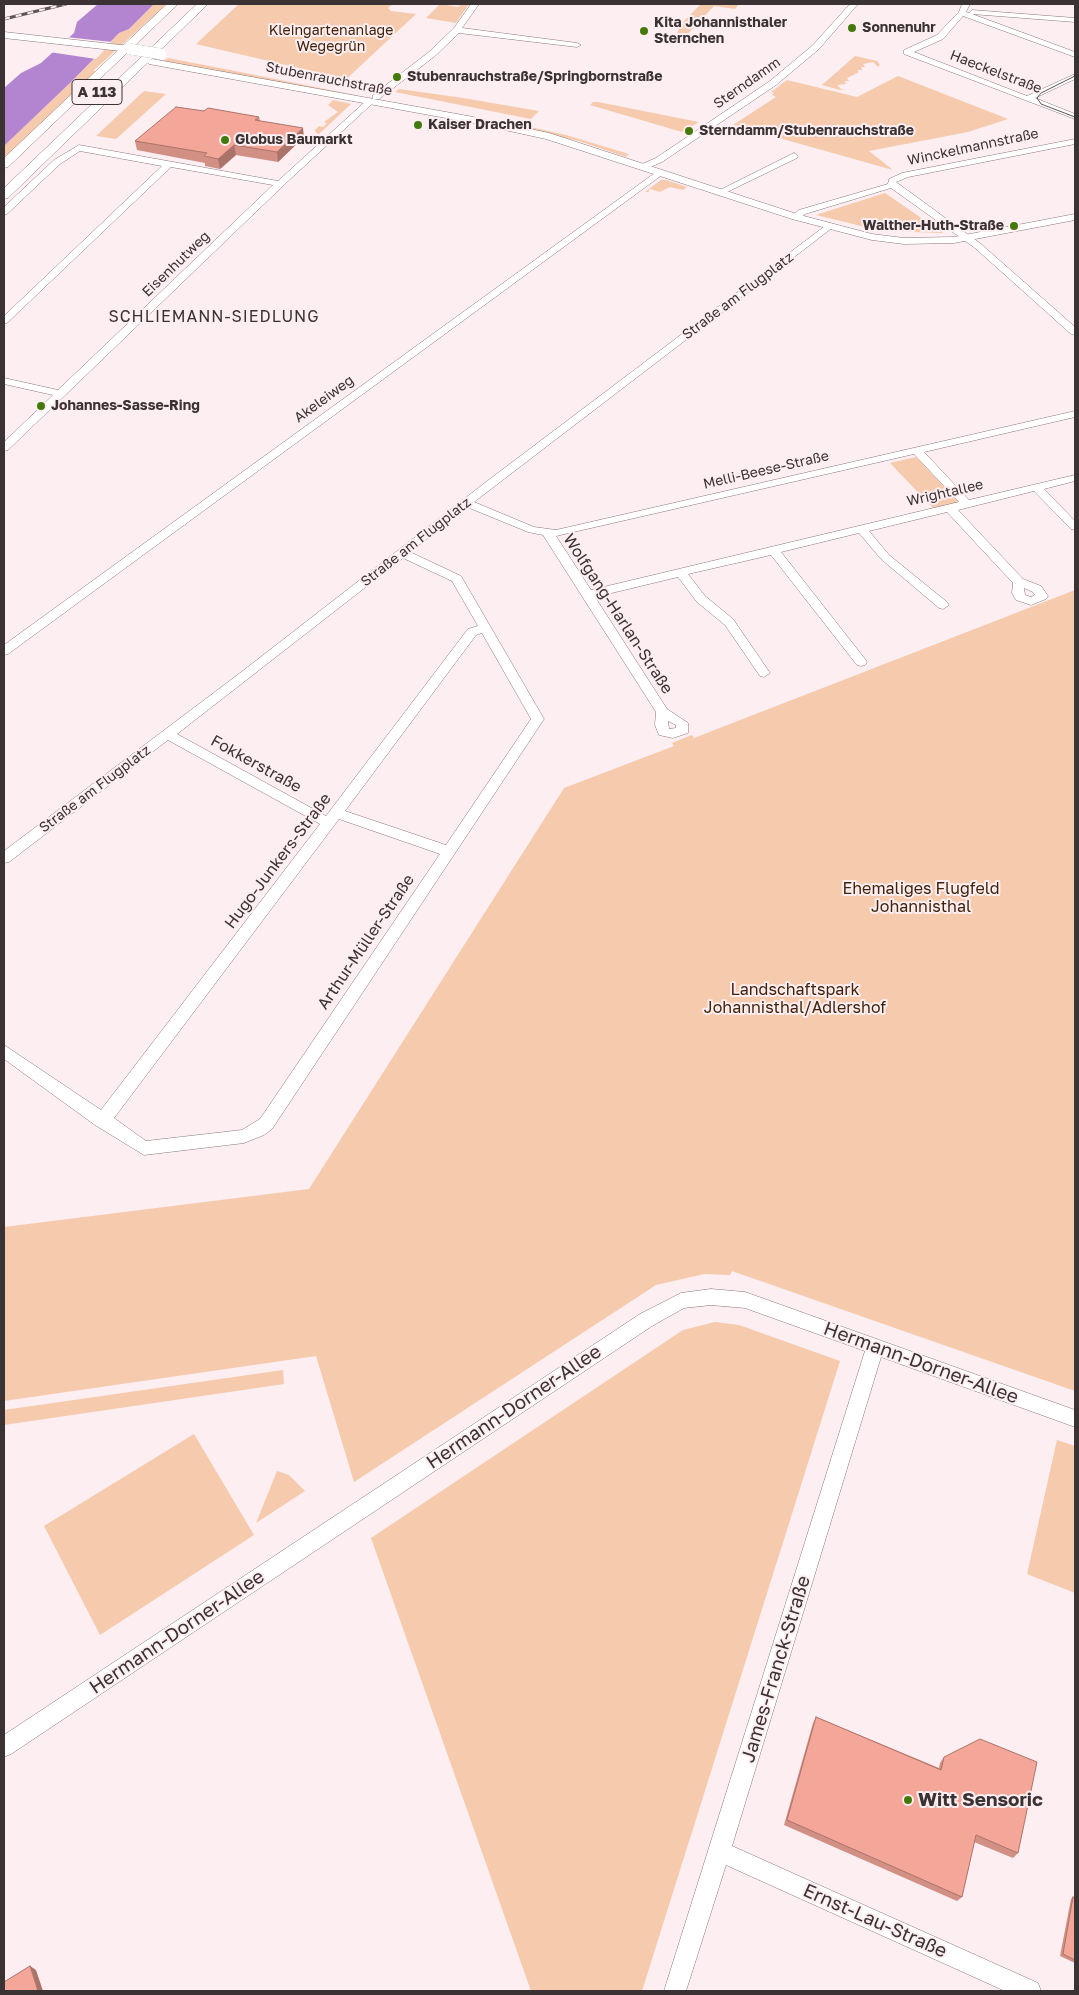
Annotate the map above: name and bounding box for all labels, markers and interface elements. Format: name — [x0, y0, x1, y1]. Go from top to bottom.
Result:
place label: Kita Johannisthaler Sternchen — [654, 15, 787, 48]
place label: Sonnenuhr — [862, 20, 936, 36]
marker: Sonnenuhr — [846, 22, 858, 34]
park label: Kleingartenanlage Wegegrün — [269, 23, 393, 56]
marker: Kita Johannisthaler Sternchen — [638, 25, 650, 37]
street label: Haeckelstraße — [948, 47, 1044, 97]
street label: Sterndamm — [710, 54, 784, 112]
street label: Stubenrauchstraße — [264, 58, 394, 100]
place label: Stubenrauchstraße/Springbornstraße — [407, 69, 662, 85]
marker: Stubenrauchstraße/Springbornstraße — [391, 71, 403, 83]
road number: A 113 — [72, 80, 122, 104]
place label: Kaiser Drachen — [428, 117, 532, 133]
marker: Kaiser Drachen — [412, 119, 424, 131]
place label: Sterndamm/Stubenrauchstraße — [699, 123, 914, 139]
marker: Sterndamm/Stubenrauchstraße — [683, 125, 695, 137]
street label: Winckelmannstraße — [906, 125, 1040, 169]
place label: Globus Baumarkt — [235, 132, 353, 148]
marker: Globus Baumarkt — [219, 134, 231, 146]
place label: Walther-Huth-Straße — [863, 218, 1004, 234]
marker: Walther-Huth-Straße — [1008, 220, 1020, 232]
street label: Eisenhutweg — [139, 228, 213, 300]
street label: Straße am Flugplatz — [679, 249, 797, 343]
district label: SCHLIEMANN-SIEDLUNG — [106, 307, 322, 327]
street label: Akeleiweg — [291, 372, 357, 426]
place label: Johannes-Sasse-Ring — [51, 398, 200, 414]
marker: Johannes-Sasse-Ring — [35, 400, 47, 412]
street label: Melli-Beese-Straße — [702, 447, 830, 493]
street label: Wrightallee — [905, 476, 985, 510]
street label: Straße am Flugplatz — [358, 494, 474, 590]
street label: Wolfgang-Harlan-Straße — [559, 530, 677, 698]
street label: Fokkerstraße — [207, 731, 305, 797]
street label: Straße am Flugplatz — [36, 742, 154, 836]
street label: Hugo-Junkers-Straße — [221, 790, 335, 932]
street label: Arthur-Müller-Straße — [314, 871, 418, 1013]
park label: Ehemaliges Flugfeld Johannisthal — [842, 879, 1000, 917]
park label: Landschaftspark Johannisthal/Adlershof — [704, 980, 886, 1018]
street label: Hermann-Dorner-Allee — [820, 1317, 1022, 1409]
street label: Hermann-Dorner-Allee — [422, 1340, 606, 1474]
street label: Hermann-Dorner-Allee — [85, 1565, 269, 1699]
street label: James-Franck-Straße — [737, 1573, 815, 1765]
place label: Witt Sensoric — [918, 1789, 1043, 1811]
marker: Witt Sensoric — [902, 1794, 914, 1806]
street label: Ernst-Lau-Straße — [800, 1879, 950, 1963]

